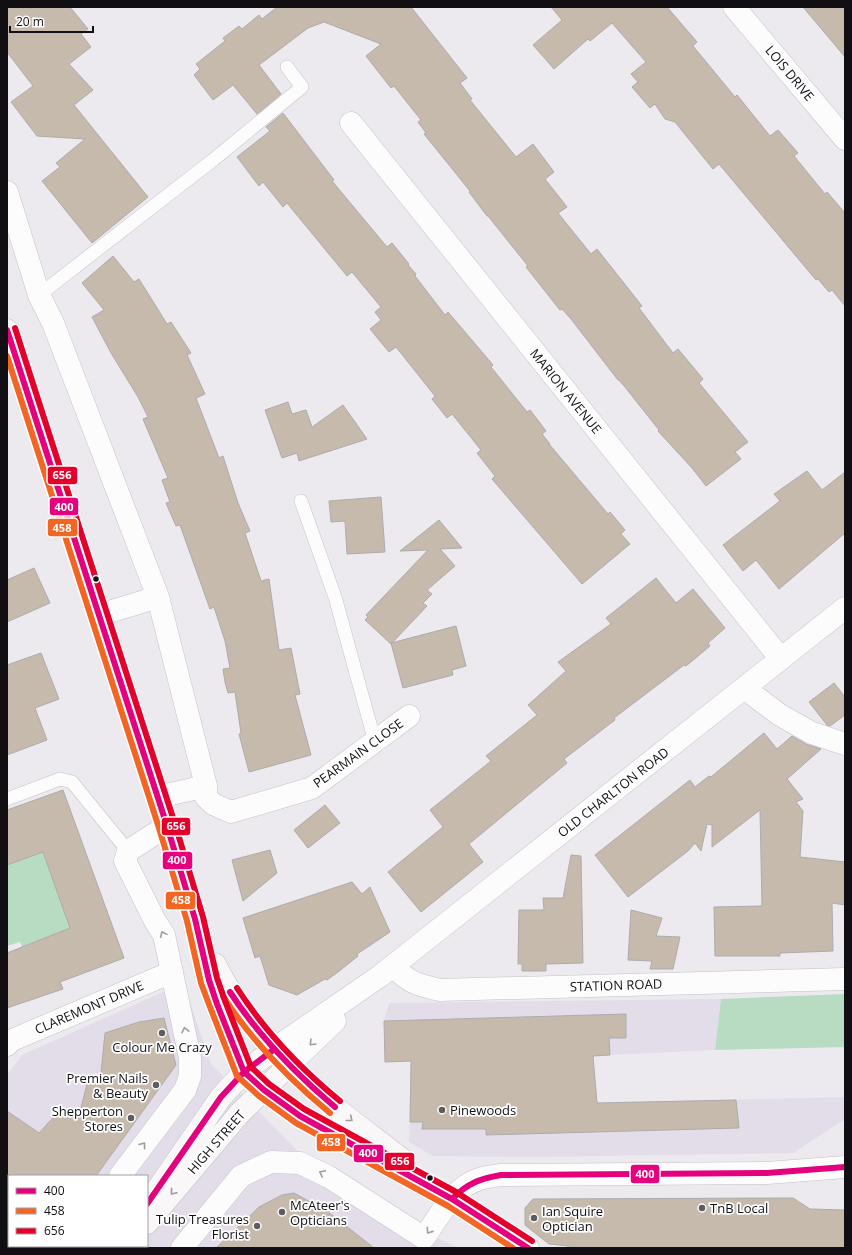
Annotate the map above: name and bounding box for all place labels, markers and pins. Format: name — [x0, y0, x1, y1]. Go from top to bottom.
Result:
unlabelled marker — [91, 574, 101, 584]
marker: Colour Me Crazy — [157, 1028, 167, 1038]
place label: Colour Me Crazy — [112, 1038, 212, 1056]
place label: Premier Nails & Beauty — [66, 1069, 148, 1102]
marker: Premier Nails & Beauty — [151, 1080, 161, 1090]
place label: Pinewoods — [450, 1101, 516, 1119]
place label: Shepperton Stores — [52, 1102, 123, 1135]
marker: Pinewoods — [437, 1105, 447, 1115]
marker: Shepperton Stores — [126, 1113, 136, 1123]
unlabelled marker — [425, 1173, 435, 1183]
place label: McAteer's Opticians — [290, 1196, 350, 1229]
place label: TnB Local — [710, 1199, 768, 1217]
place label: Ian Squire Optician — [542, 1202, 603, 1235]
marker: TnB Local — [697, 1203, 707, 1213]
marker: McAteer's Opticians — [277, 1207, 287, 1217]
place label: Tulip Treasures Florist — [156, 1210, 249, 1243]
marker: Ian Squire Optician — [529, 1213, 539, 1223]
marker: Tulip Treasures Florist — [252, 1221, 262, 1231]

